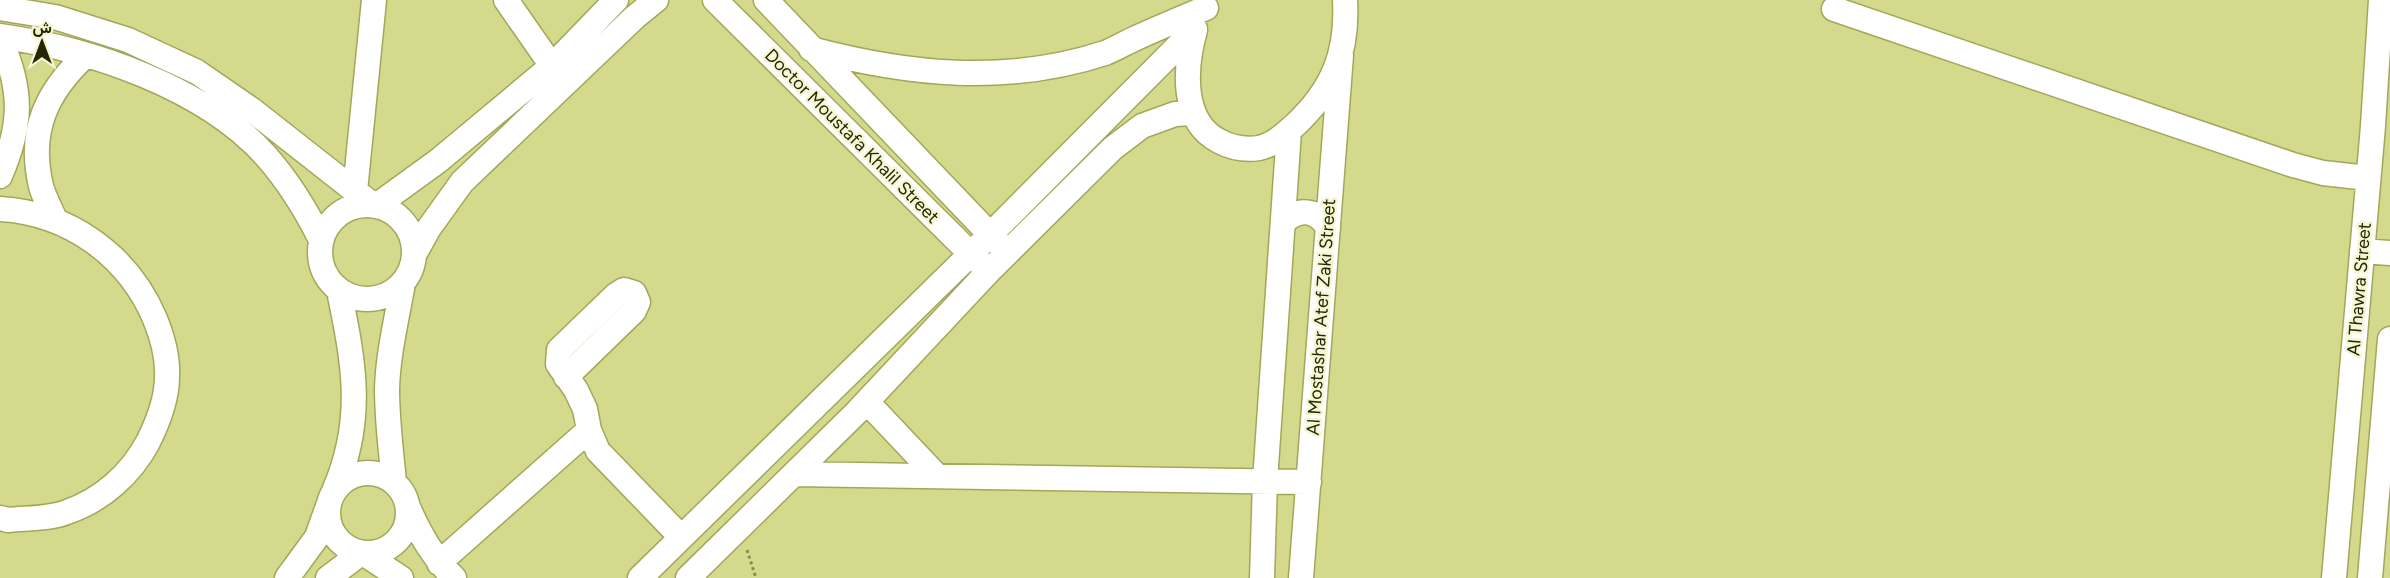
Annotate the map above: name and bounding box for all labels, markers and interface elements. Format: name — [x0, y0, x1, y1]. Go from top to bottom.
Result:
north arrow — [12, 12, 72, 72]
text: ش — [32, 18, 52, 37]
street label: Doctor Moustafa Khalil Street — [760, 44, 944, 228]
street label: Al Mostashar Atef Zaki Street — [1302, 198, 1340, 436]
street label: Al Thawra Street — [2342, 221, 2376, 357]

